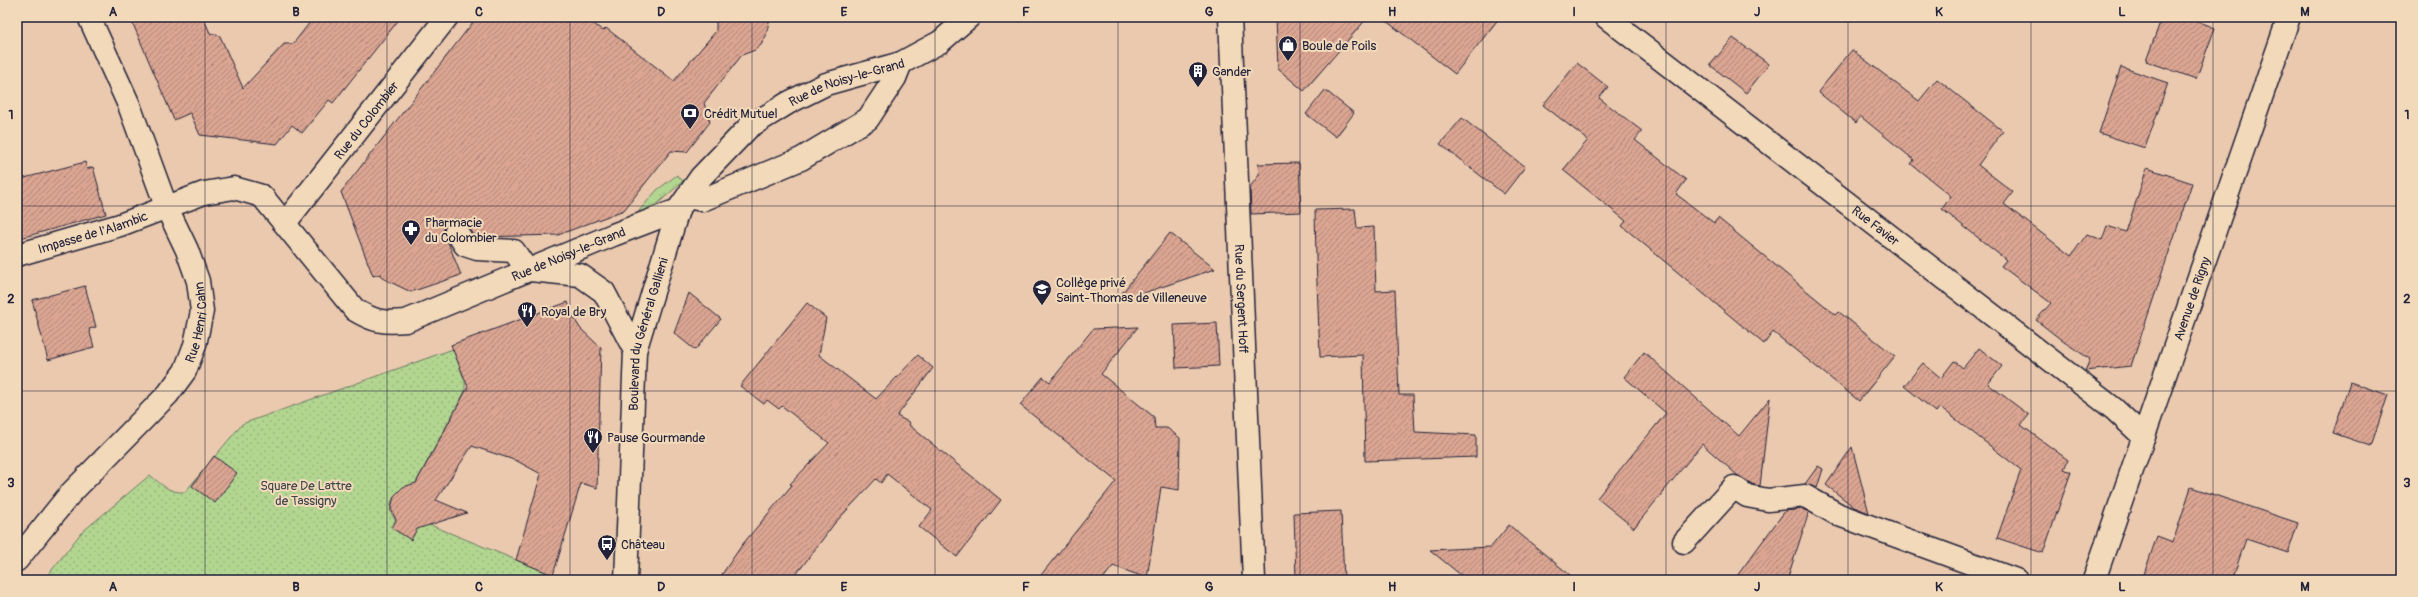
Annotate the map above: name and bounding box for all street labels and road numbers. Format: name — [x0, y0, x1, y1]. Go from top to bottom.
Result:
street label: Rue de Noisy-le-Grand — [786, 55, 906, 110]
street label: Rue du Colombier — [331, 78, 403, 163]
street label: Rue Favier — [1848, 203, 1903, 250]
street label: Impasse de l'Alambic — [36, 208, 151, 258]
street label: Rue de Noisy-le-Grand — [509, 224, 628, 285]
street label: Rue du Sergent Hoff — [1231, 244, 1251, 354]
street label: Avenue de Rigny — [2171, 254, 2215, 343]
street label: Boulevard du Général Gallieni — [626, 256, 672, 411]
street label: Rue Henri Cahn — [182, 281, 211, 365]

